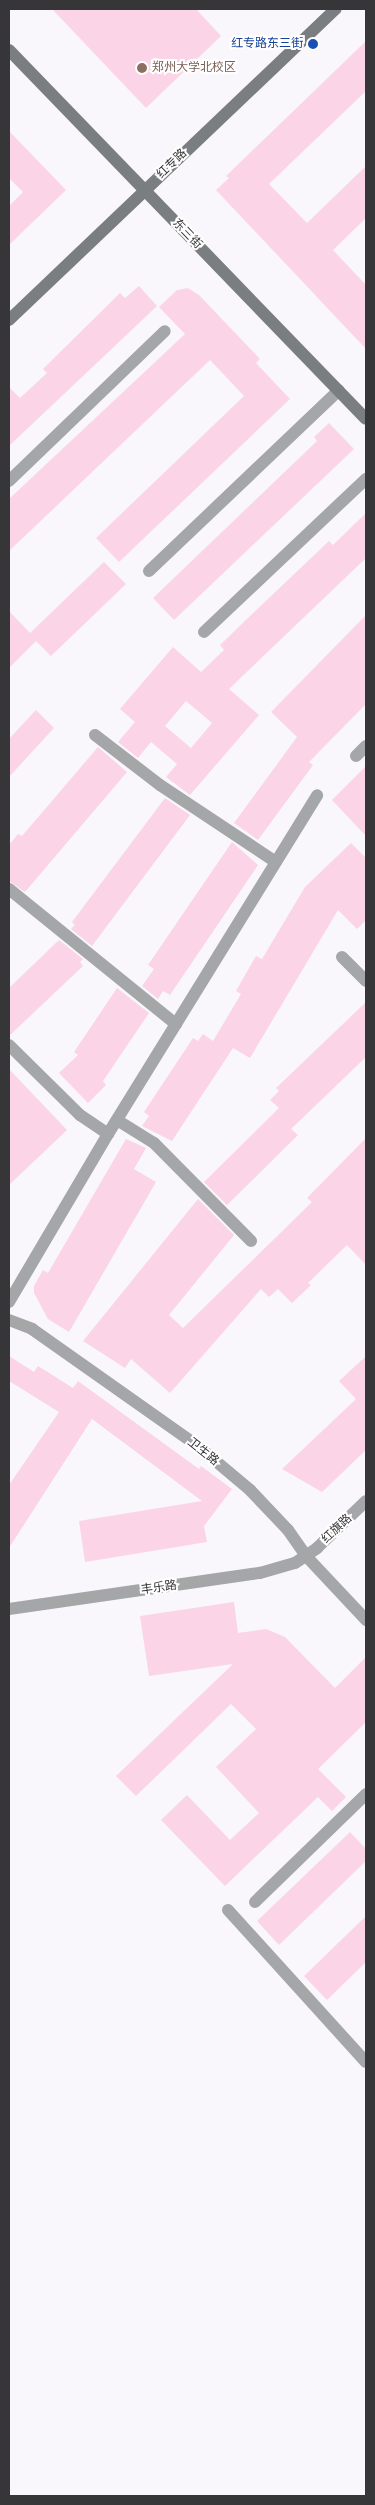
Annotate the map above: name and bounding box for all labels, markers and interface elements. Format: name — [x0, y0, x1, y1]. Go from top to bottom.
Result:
place label: 红专路东三街 — [231, 37, 303, 51]
marker: 红专路东三街 — [307, 38, 319, 50]
place label: 郑州大学北校区 — [152, 61, 236, 75]
marker: 郑州大学北校区 — [136, 62, 148, 74]
street label: 红专路 — [154, 146, 190, 182]
street label: 东三街 — [169, 216, 205, 252]
street label: 卫生路 — [184, 1435, 222, 1469]
street label: 红旗路 — [319, 1511, 355, 1547]
street label: 丰乐路 — [140, 1578, 178, 1598]

